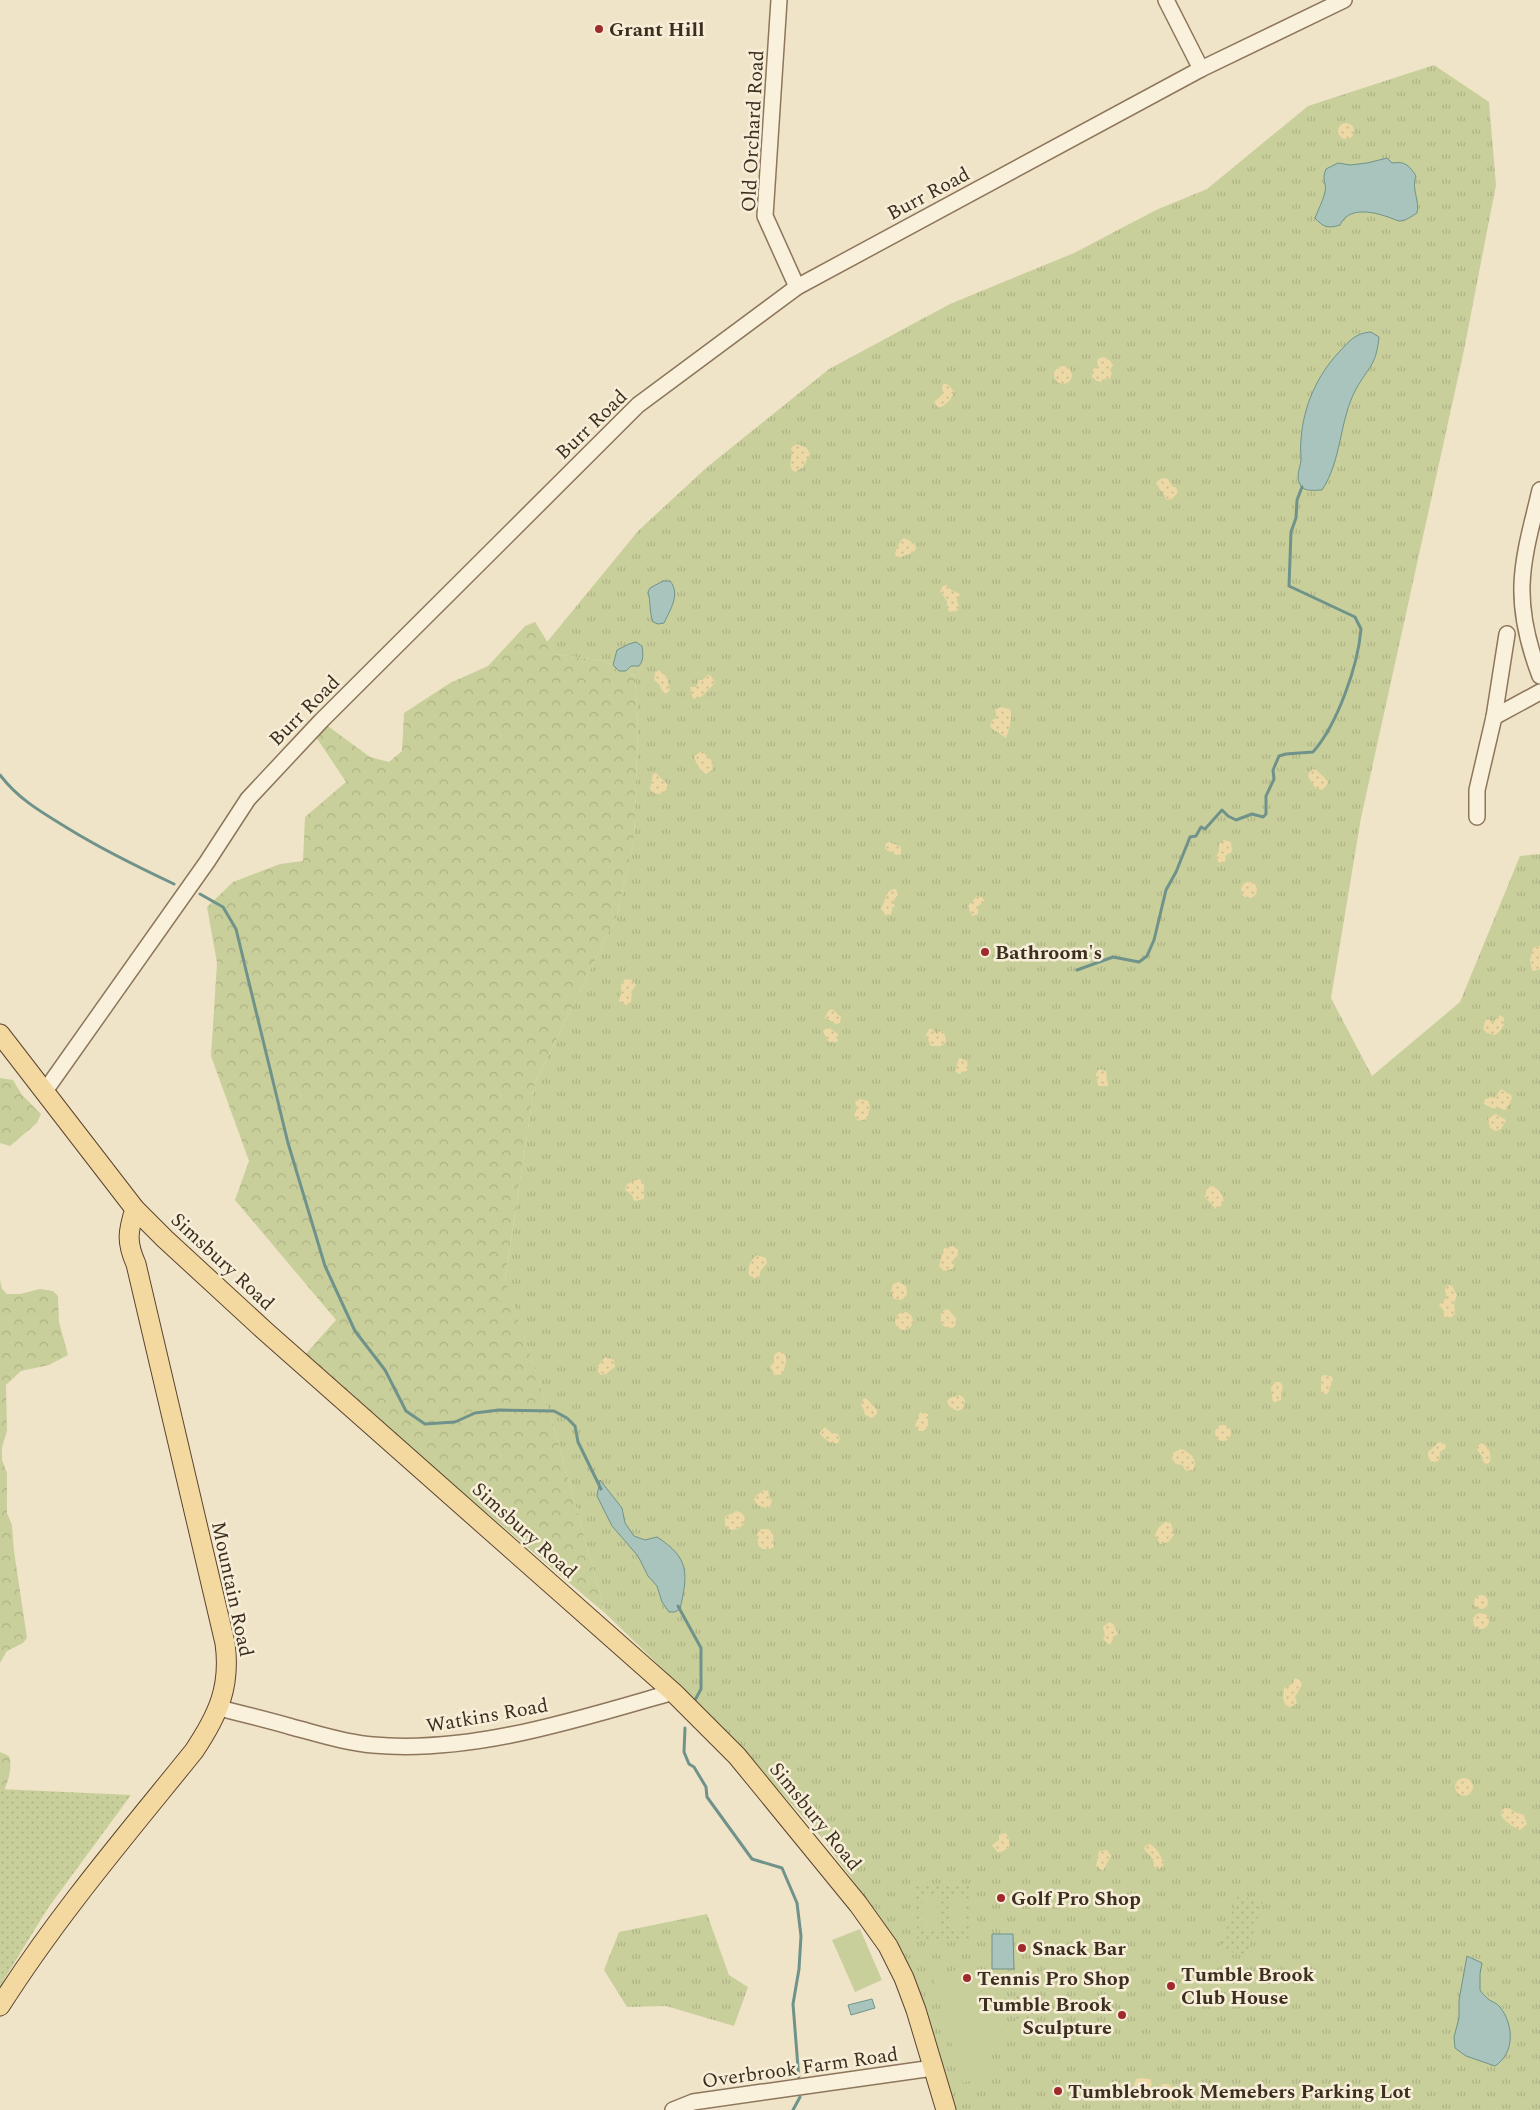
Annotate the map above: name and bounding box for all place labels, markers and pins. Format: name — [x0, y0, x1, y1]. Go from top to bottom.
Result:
place label: Grant Hill — [609, 15, 705, 45]
marker: Grant Hill — [593, 23, 605, 35]
place label: Bathroom's — [995, 938, 1102, 968]
marker: Bathroom's — [979, 946, 991, 958]
place label: Golf Pro Shop — [1011, 1884, 1141, 1914]
marker: Golf Pro Shop — [995, 1892, 1007, 1904]
place label: Snack Bar — [1032, 1934, 1126, 1964]
marker: Snack Bar — [1016, 1942, 1028, 1954]
place label: Tumble Brook Club House — [1181, 1960, 1314, 2013]
place label: Tennis Pro Shop — [977, 1964, 1130, 1994]
marker: Tennis Pro Shop — [961, 1972, 973, 1984]
marker: Tumble Brook Club House — [1165, 1980, 1177, 1992]
place label: Tumble Brook Sculpture — [979, 1990, 1112, 2043]
marker: Tumble Brook Sculpture — [1116, 2009, 1128, 2021]
place label: Tumblebrook Memebers Parking Lot — [1068, 2077, 1411, 2107]
marker: Tumblebrook Memebers Parking Lot — [1052, 2085, 1064, 2097]

